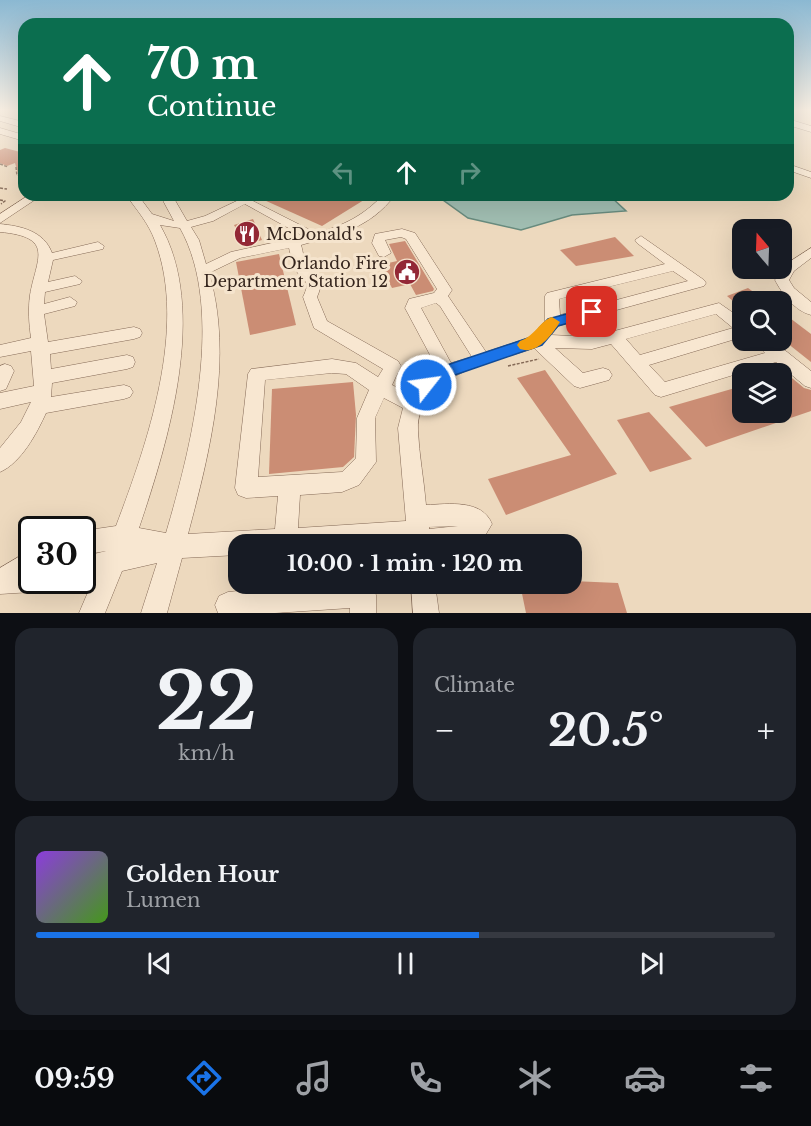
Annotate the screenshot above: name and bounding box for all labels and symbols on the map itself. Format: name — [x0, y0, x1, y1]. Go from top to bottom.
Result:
restaurant icon: McDonald's — [232, 219, 262, 249]
north arrow — [732, 219, 792, 279]
place label: McDonald's — [266, 224, 363, 244]
place label: Orlando Fire Department Station 12 — [204, 253, 388, 291]
public building icon: Orlando Fire Department Station 12 — [392, 257, 422, 287]
pin — [566, 286, 617, 337]
position arrow — [394, 353, 458, 417]
speed limit sign: 30 — [18, 516, 96, 594]

